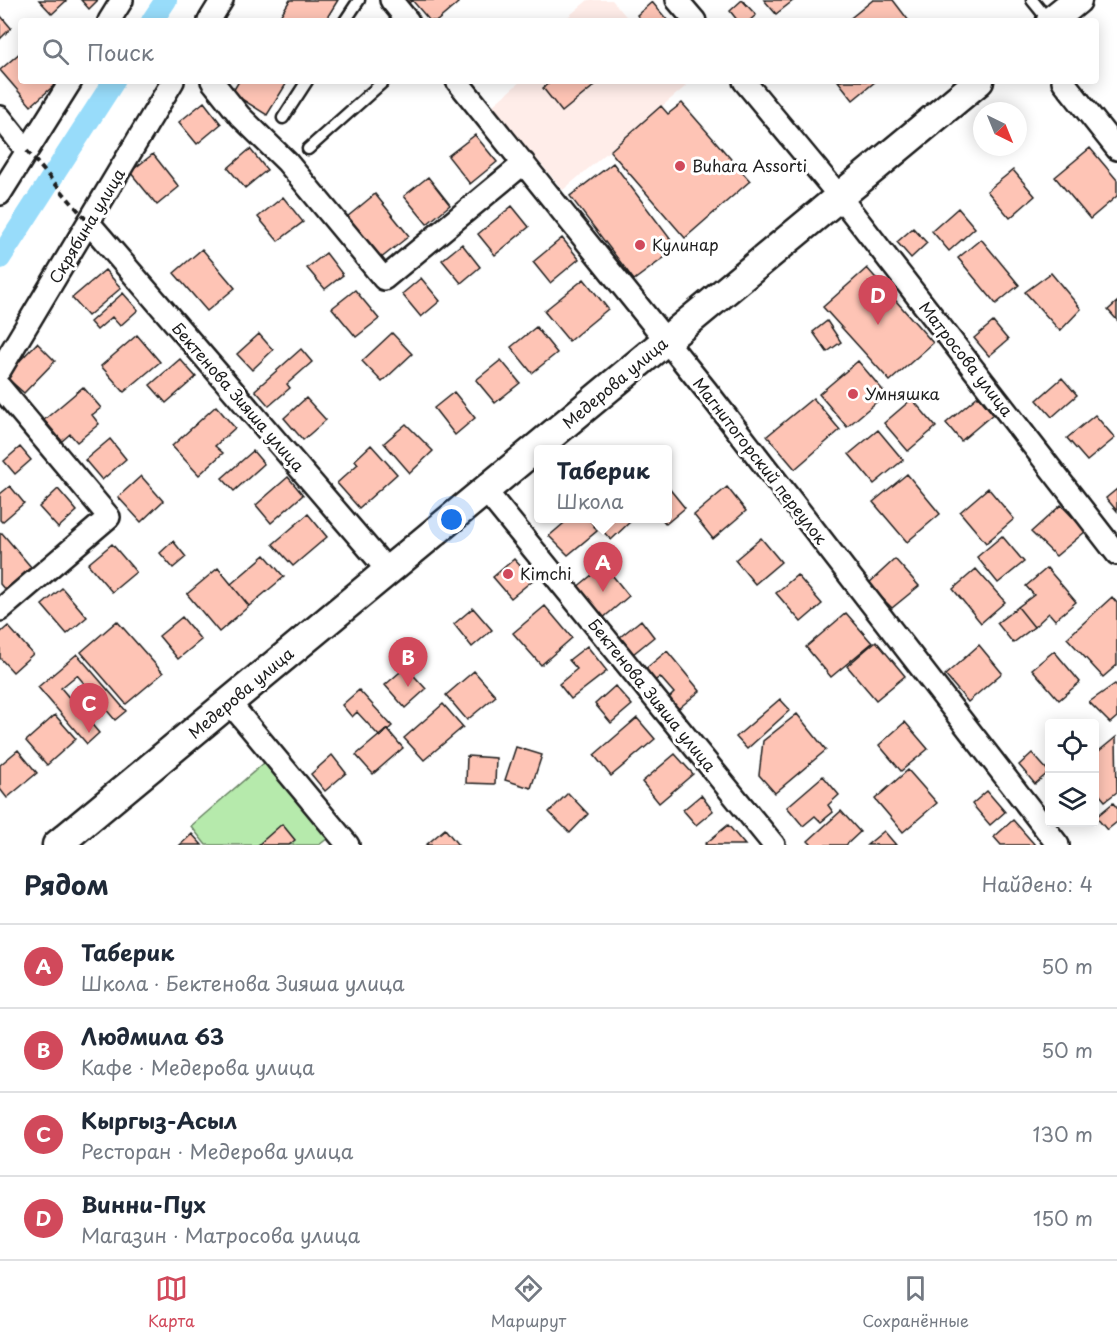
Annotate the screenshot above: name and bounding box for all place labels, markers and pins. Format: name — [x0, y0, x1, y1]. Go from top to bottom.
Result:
place label: Buhara Assorti — [692, 153, 807, 177]
marker: Buhara Assorti — [673, 159, 687, 173]
place label: Кулинар — [652, 232, 719, 256]
marker: Кулинар — [633, 238, 647, 252]
pin: D — [858, 276, 898, 325]
place label: Умняшка — [865, 381, 940, 405]
marker: Умняшка — [846, 387, 860, 401]
pin: A — [584, 542, 622, 592]
place label: Kimchi — [520, 561, 572, 585]
marker: Kimchi — [501, 567, 515, 581]
pin: B — [388, 638, 428, 687]
pin: C — [70, 684, 109, 733]

